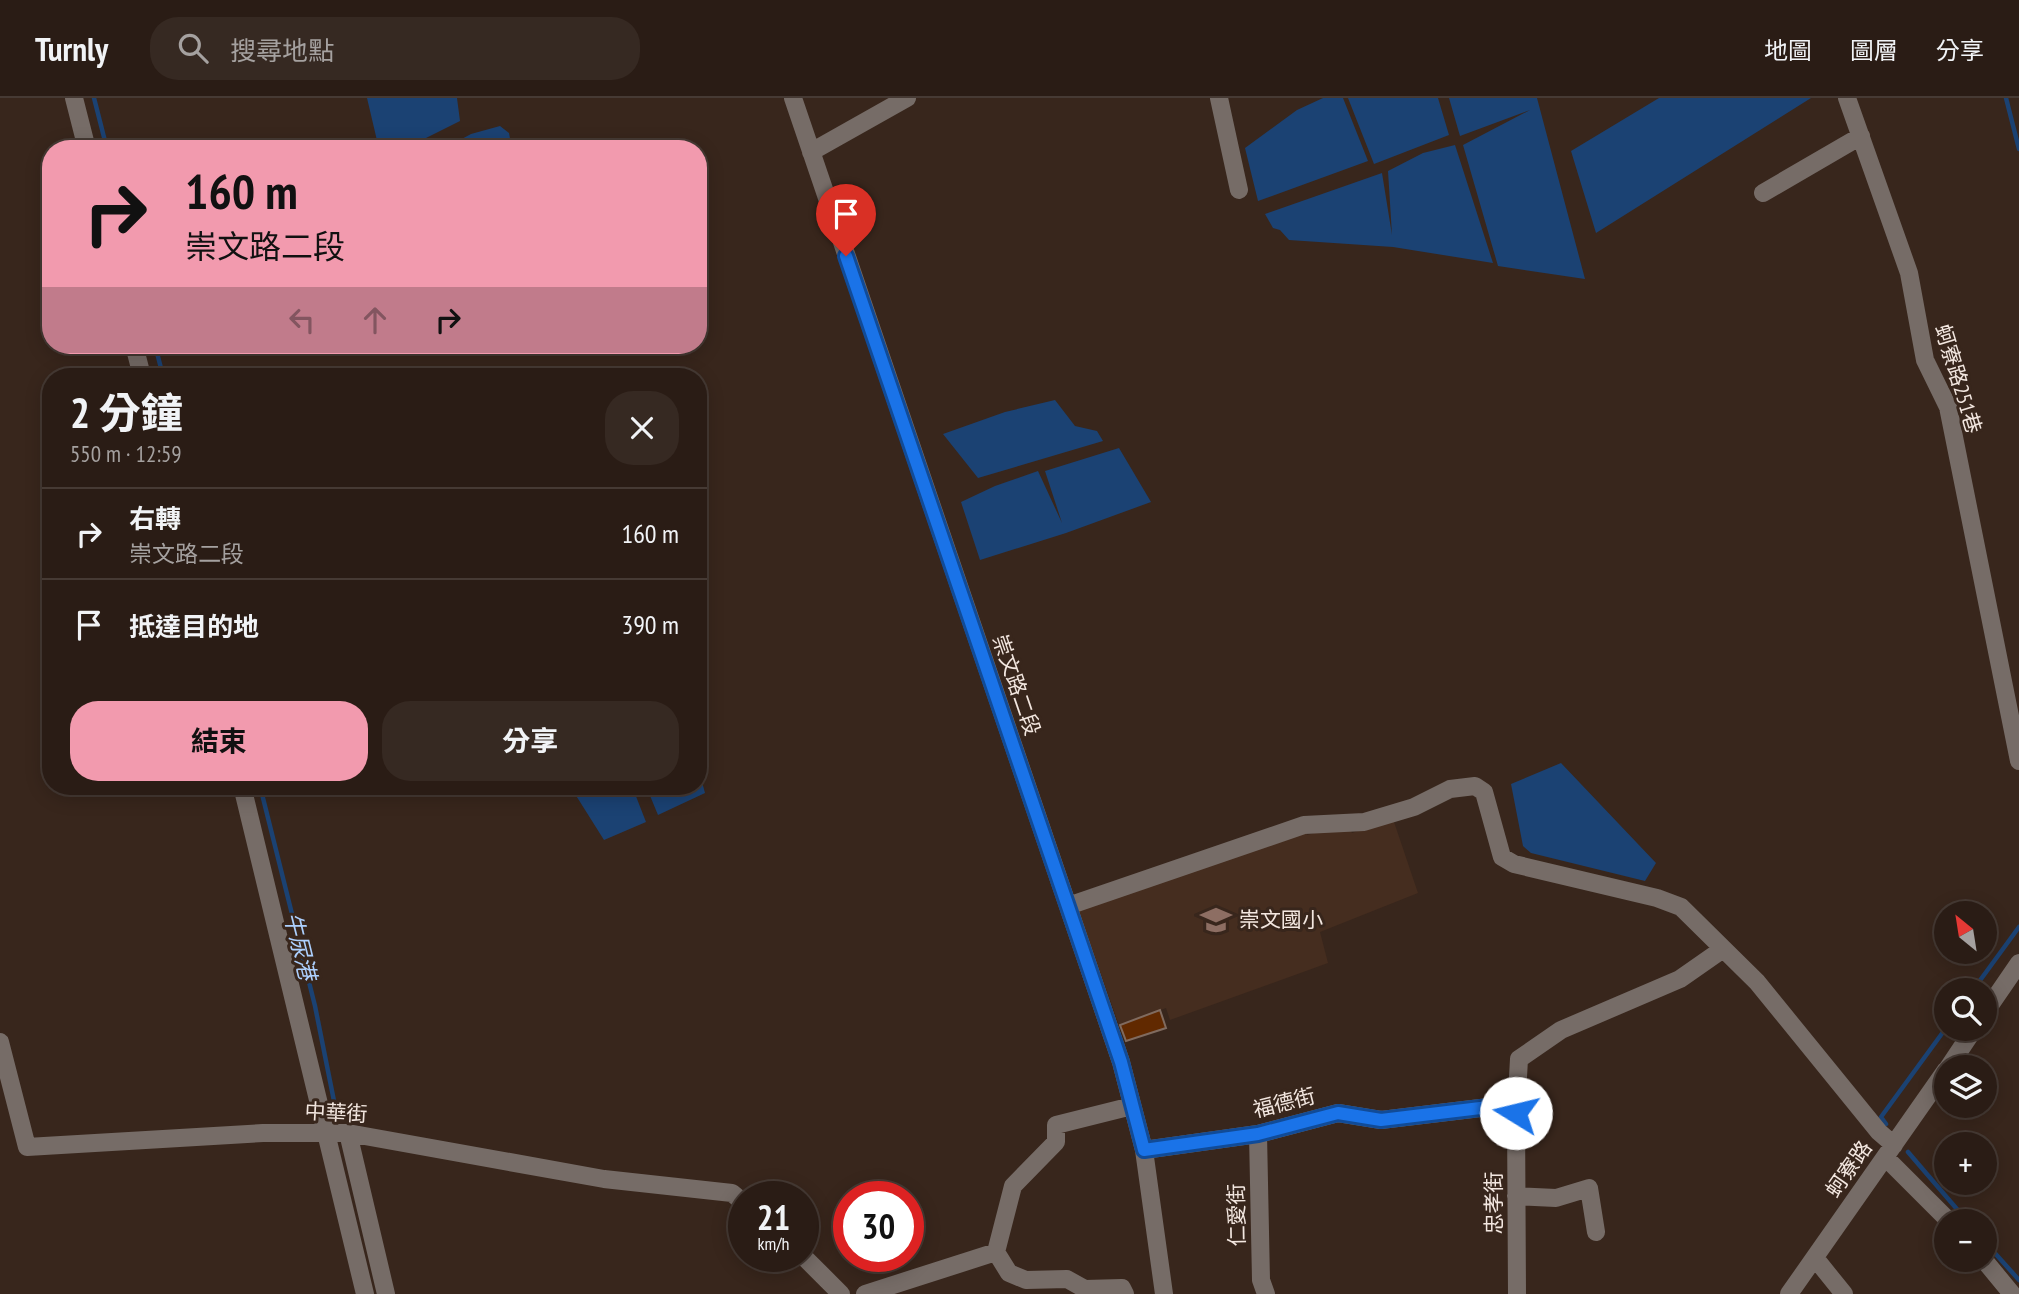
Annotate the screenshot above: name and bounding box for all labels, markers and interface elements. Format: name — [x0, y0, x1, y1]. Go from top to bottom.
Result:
search box — [150, 17, 640, 80]
text: Turnly — [35, 27, 108, 70]
icon: search — [174, 29, 212, 67]
text: 搜尋地點 — [230, 34, 334, 67]
text: 地圖 — [1764, 35, 1812, 66]
text: 圖層 — [1850, 35, 1898, 66]
text: 分享 — [1936, 35, 1984, 66]
text: 160 m — [185, 159, 298, 223]
icon: right — [70, 168, 161, 259]
pin — [816, 184, 876, 256]
icon: arrive — [827, 195, 865, 233]
text: 崇文路二段 — [185, 225, 345, 267]
icon: left — [283, 301, 321, 339]
icon: ahead — [356, 301, 394, 339]
icon: right — [429, 301, 467, 339]
street label: 蚵寮路251巷 — [1929, 321, 1988, 437]
text: 2 分鐘 — [70, 385, 183, 440]
button: close — [605, 391, 679, 465]
text: 550 m · 12:59 — [70, 439, 182, 468]
text: 右轉 — [129, 502, 181, 535]
icon: right — [70, 515, 108, 553]
text: 160 m — [621, 517, 679, 550]
text: 崇文路二段 — [129, 539, 244, 568]
icon: arrive — [70, 606, 108, 644]
text: 390 m — [621, 608, 679, 641]
text: 抵達目的地 — [129, 610, 259, 643]
street label: 崇文路二段 — [987, 631, 1046, 739]
button: 結束 — [70, 701, 368, 781]
button: 分享 — [382, 701, 679, 781]
north arrow — [1934, 901, 1997, 964]
map controls — [1934, 901, 1997, 1272]
school or university icon: 崇文國小 — [1199, 903, 1233, 937]
place label: 崇文國小 — [1239, 906, 1323, 933]
water label: 牛尿港 — [278, 909, 324, 986]
button: search — [1934, 978, 1997, 1041]
button: layers — [1934, 1055, 1997, 1118]
position arrow — [1479, 1076, 1553, 1150]
street label: 福德街 — [1250, 1082, 1318, 1123]
street label: 中華街 — [304, 1097, 368, 1128]
button: + — [1934, 1132, 1997, 1195]
street label: 蚵寮路 — [1819, 1135, 1878, 1202]
street label: 忠孝街 — [1480, 1172, 1507, 1235]
speed limit sign: 30 — [833, 1181, 924, 1272]
street label: 仁愛街 — [1222, 1183, 1251, 1247]
text: 21 — [757, 1194, 790, 1240]
button: − — [1934, 1209, 1997, 1272]
text: km/h — [758, 1232, 789, 1255]

